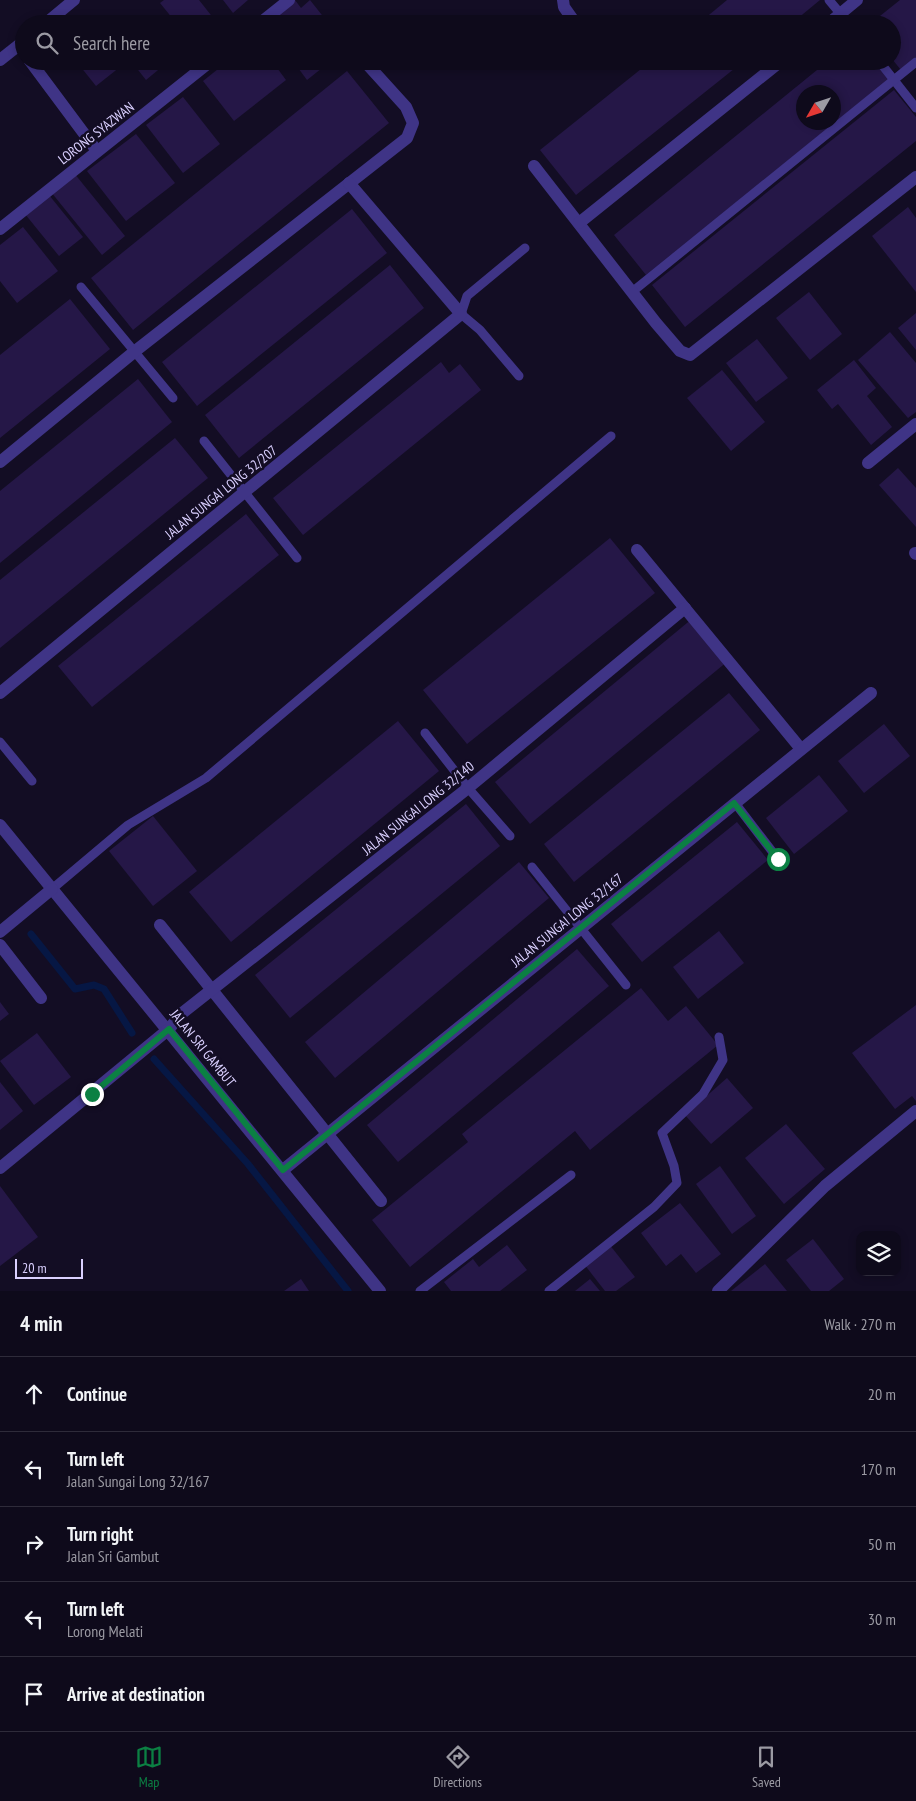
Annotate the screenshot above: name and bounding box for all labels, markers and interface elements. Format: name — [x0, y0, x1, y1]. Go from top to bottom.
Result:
search box — [15, 15, 901, 70]
icon: search — [33, 29, 61, 57]
text: Search here — [73, 31, 150, 55]
north arrow — [796, 85, 841, 130]
street label: LORONG SYAZWAN — [54, 98, 138, 168]
street label: JALAN SUNGAI LONG 32/207 — [160, 441, 281, 543]
street label: JALAN SUNGAI LONG 32/140 — [357, 757, 478, 859]
route start — [767, 848, 790, 871]
street label: JALAN SUNGAI LONG 32/167 — [506, 869, 627, 971]
street label: JALAN SRI GAMBUT — [166, 1005, 240, 1091]
route end — [81, 1083, 104, 1106]
map controls — [856, 1231, 901, 1276]
button: layers — [856, 1231, 901, 1276]
scale bar — [15, 1256, 82, 1279]
text: 20 m — [22, 1259, 47, 1277]
text: 4 min — [20, 1310, 62, 1337]
text: Walk · 270 m — [824, 1314, 896, 1334]
icon: ahead — [20, 1380, 48, 1408]
text: Continue — [67, 1382, 127, 1406]
text: 20 m — [868, 1384, 896, 1404]
text: Turn left — [67, 1447, 124, 1471]
icon: left — [20, 1455, 48, 1483]
text: 170 m — [861, 1459, 896, 1479]
text: Jalan Sungai Long 32/167 — [67, 1471, 210, 1491]
text: Turn right — [67, 1522, 133, 1546]
icon: right — [20, 1530, 48, 1558]
text: 50 m — [868, 1534, 896, 1554]
text: Jalan Sri Gambut — [67, 1546, 159, 1566]
text: Turn left — [67, 1597, 124, 1621]
icon: left — [20, 1605, 48, 1633]
text: 30 m — [868, 1609, 896, 1629]
text: Lorong Melati — [67, 1621, 143, 1641]
icon: arrive — [20, 1680, 48, 1708]
text: Arrive at destination — [67, 1682, 205, 1706]
tab: Map — [135, 1743, 163, 1791]
tab: Directions — [433, 1743, 482, 1791]
tab: Saved — [752, 1743, 781, 1791]

